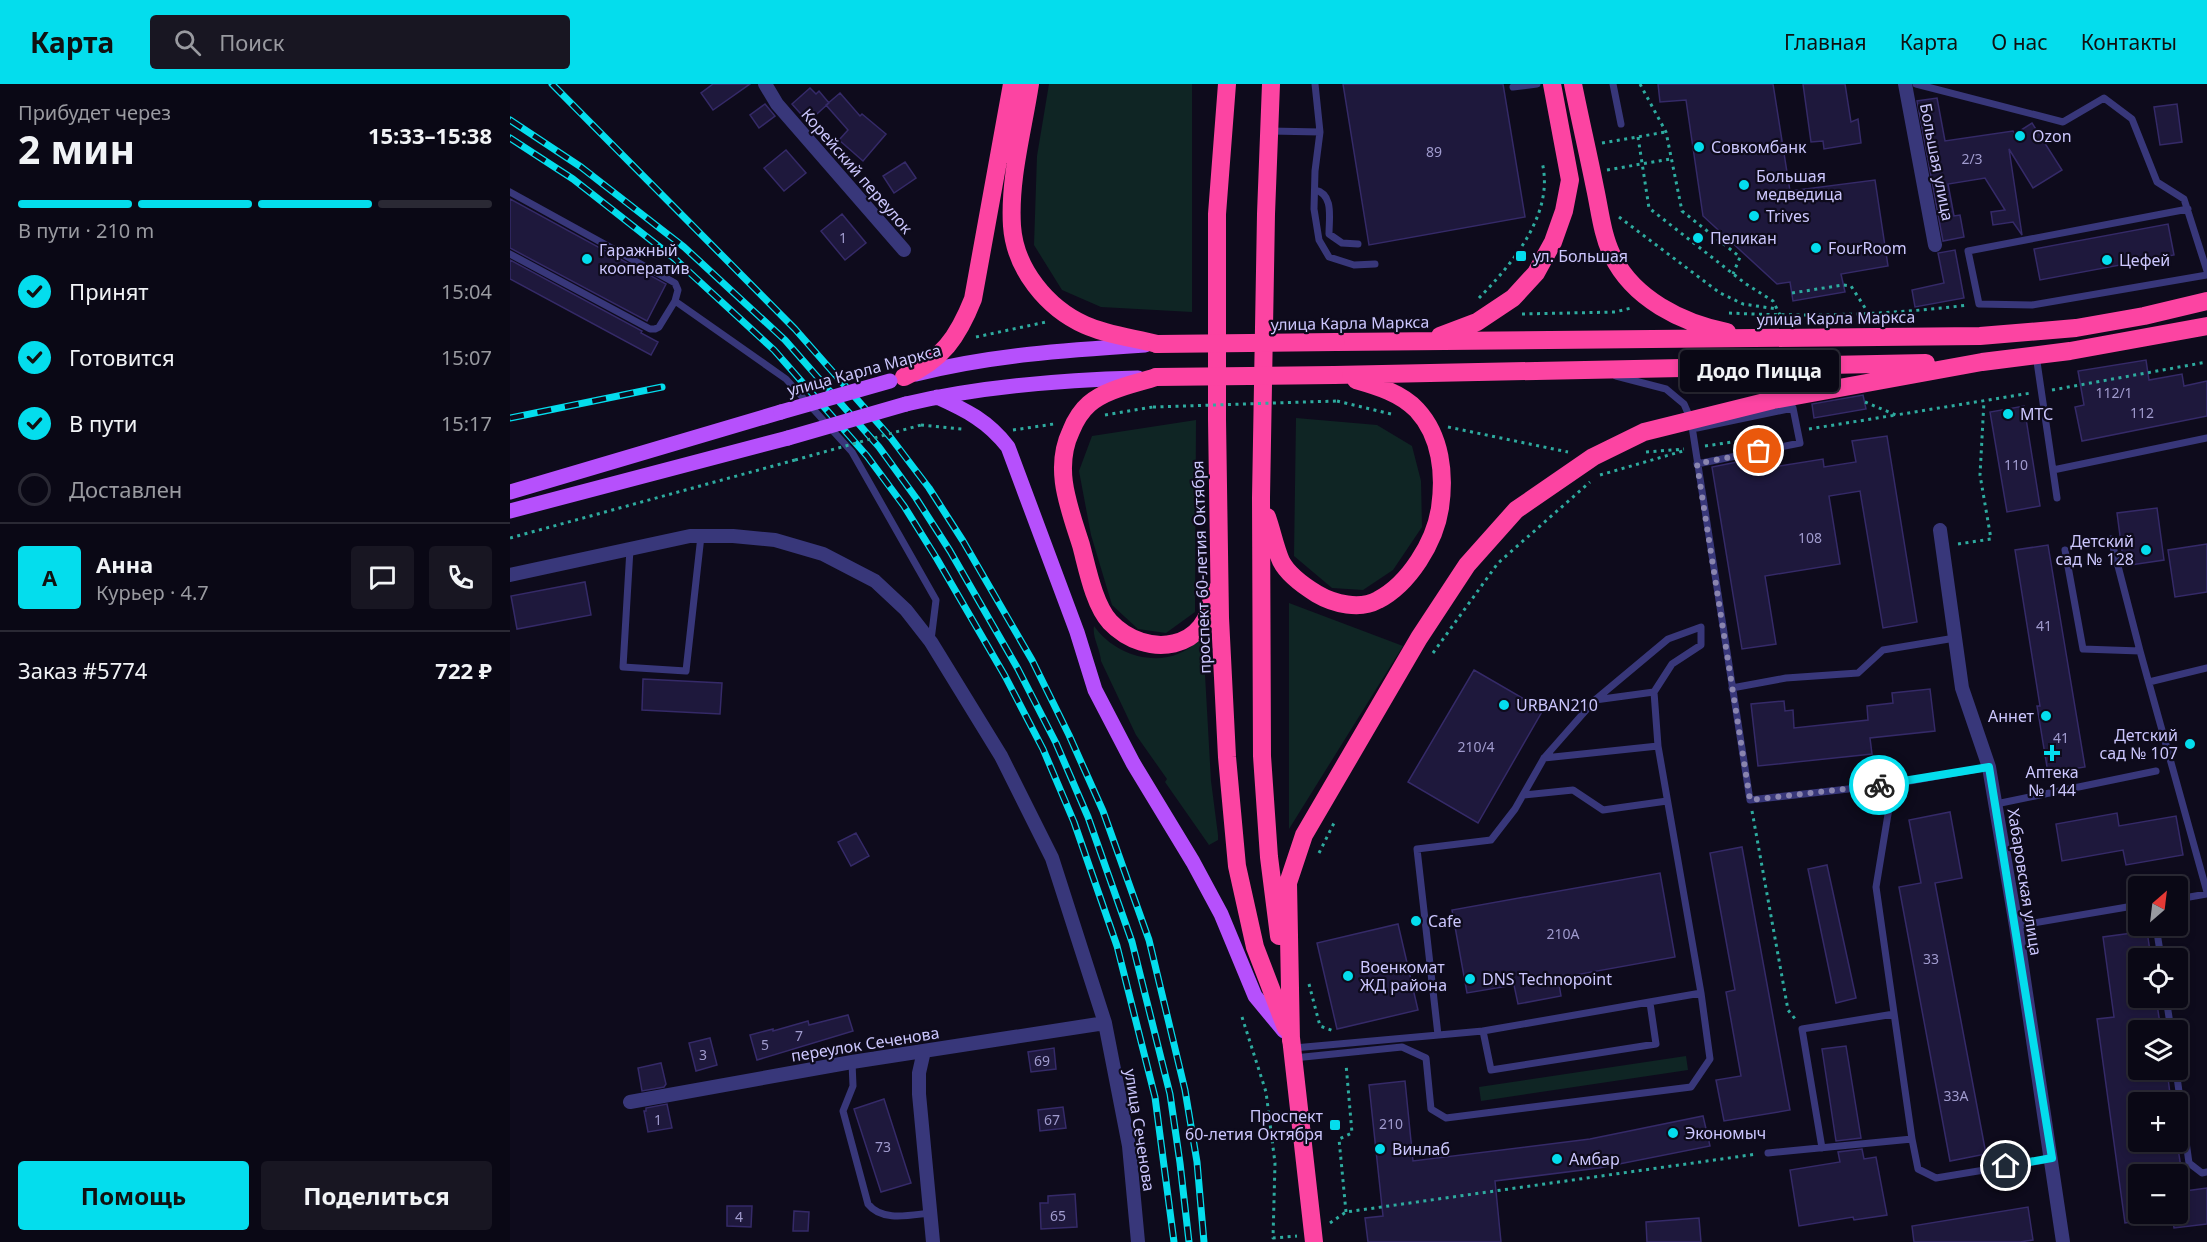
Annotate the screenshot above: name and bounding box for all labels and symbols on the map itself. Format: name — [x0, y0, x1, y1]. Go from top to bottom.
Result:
street label: Большая улица — [1915, 101, 1959, 223]
street label: Корейский переулок — [796, 104, 918, 239]
place label: Ozon — [2032, 125, 2072, 147]
marker: Ozon — [2013, 129, 2027, 143]
place label: Совкомбанк — [1711, 136, 1807, 158]
marker: Совкомбанк — [1692, 140, 1706, 154]
house number: 89 — [1426, 142, 1442, 161]
house number: 2/3 — [1961, 149, 1983, 168]
place label: Большая медведица — [1756, 165, 1843, 205]
marker: Большая медведица — [1737, 178, 1751, 192]
place label: Trives — [1766, 205, 1810, 227]
marker: Trives — [1747, 209, 1761, 223]
place label: Пеликан — [1710, 227, 1777, 249]
house number: 1 — [839, 228, 847, 247]
marker: Пеликан — [1691, 231, 1705, 245]
place label: FourRoom — [1828, 237, 1907, 259]
place label: Гаражный кооператив — [599, 239, 690, 279]
marker: FourRoom — [1809, 241, 1823, 255]
place label: ул. Большая — [1533, 245, 1628, 267]
marker: ул. Большая — [1514, 249, 1528, 263]
place label: Цефей — [2119, 249, 2170, 271]
marker: Гаражный кооператив — [580, 252, 594, 266]
marker: Цефей — [2100, 253, 2114, 267]
street label: улица Карла Маркса — [1757, 306, 1915, 330]
street label: улица Карла Маркса — [1271, 311, 1429, 335]
street label: улица Карла Маркса — [785, 339, 943, 401]
callout: Додо Пицца — [1680, 349, 1838, 391]
house number: 112/1 — [2095, 383, 2133, 402]
place label: МТС — [2020, 403, 2053, 425]
house number: 112 — [2130, 403, 2154, 422]
marker: МТС — [2001, 407, 2015, 421]
pin — [1733, 425, 1784, 476]
house number: 110 — [2004, 455, 2028, 474]
street label: проспект 60-летия Октября — [1186, 460, 1216, 674]
house number: 108 — [1798, 528, 1822, 547]
place label: Детский сад № 128 — [2055, 530, 2134, 570]
marker: Детский сад № 128 — [2139, 543, 2153, 557]
house number: 41 — [2036, 616, 2052, 635]
place label: URBAN210 — [1516, 694, 1598, 716]
marker: URBAN210 — [1497, 698, 1511, 712]
place label: Аннет — [1988, 705, 2035, 727]
marker: Аннет — [2039, 709, 2053, 723]
place label: Детский сад № 107 — [2099, 724, 2178, 764]
house number: 41 — [2053, 728, 2069, 747]
house number: 210/4 — [1457, 737, 1495, 756]
marker: Детский сад № 107 — [2183, 737, 2197, 751]
marker: Аптека № 144 — [2045, 746, 2059, 760]
courier — [1849, 755, 1909, 815]
place label: Аптека № 144 — [2025, 761, 2079, 801]
street label: Хабаровская улица — [2003, 807, 2047, 957]
north arrow — [2128, 876, 2188, 936]
place label: Cafe — [1428, 910, 1462, 932]
marker: Cafe — [1409, 914, 1423, 928]
house number: 210А — [1547, 924, 1580, 943]
house number: 33 — [1923, 949, 1939, 968]
place label: Военкомат ЖД района — [1360, 956, 1447, 996]
place label: DNS Technopoint — [1482, 968, 1612, 990]
marker: Военкомат ЖД района — [1341, 969, 1355, 983]
marker: DNS Technopoint — [1463, 972, 1477, 986]
street label: переулок Сеченова — [789, 1021, 941, 1067]
house number: 7 — [795, 1026, 803, 1045]
house number: 5 — [761, 1035, 769, 1054]
house number: 3 — [699, 1045, 707, 1064]
house number: 69 — [1034, 1051, 1050, 1070]
street label: улица Сеченова — [1119, 1067, 1161, 1193]
house number: 33А — [1944, 1086, 1969, 1105]
place label: Проспект 60-летия Октября — [1185, 1105, 1324, 1145]
house number: 1 — [654, 1110, 662, 1129]
house number: 67 — [1044, 1110, 1060, 1129]
house number: 210 — [1379, 1114, 1403, 1133]
marker: Проспект 60-летия Октября — [1328, 1118, 1342, 1132]
place label: Экономыч — [1685, 1122, 1766, 1144]
marker: Экономыч — [1666, 1126, 1680, 1140]
house number: 73 — [875, 1137, 891, 1156]
place label: Винлаб — [1392, 1138, 1450, 1160]
pin — [1980, 1140, 2031, 1191]
marker: Винлаб — [1373, 1142, 1387, 1156]
place label: Амбар — [1569, 1148, 1620, 1170]
marker: Амбар — [1550, 1152, 1564, 1166]
house number: 65 — [1050, 1206, 1066, 1225]
house number: 4 — [735, 1207, 743, 1226]

